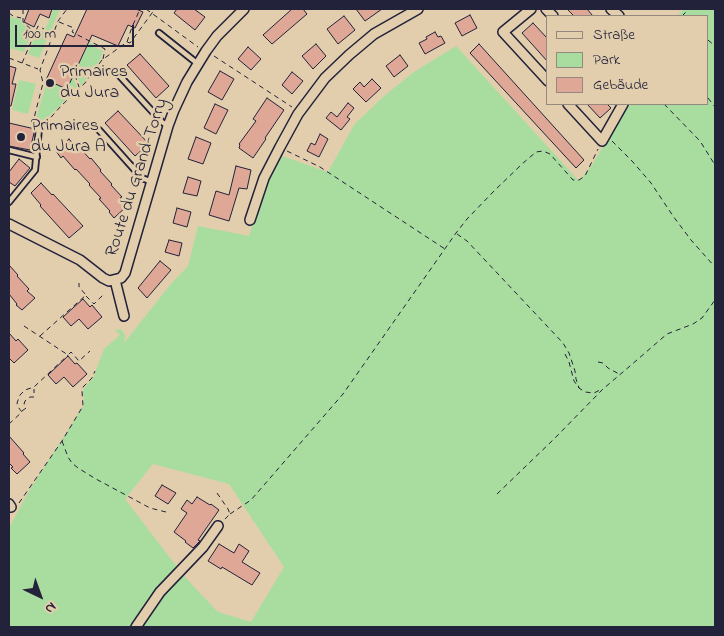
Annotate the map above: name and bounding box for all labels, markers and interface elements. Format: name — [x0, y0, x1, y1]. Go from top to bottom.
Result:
scale bar — [18, 15, 136, 47]
legend — [546, 15, 709, 105]
text: 100 m — [23, 23, 56, 45]
text: Straße — [593, 24, 635, 46]
text: Park — [593, 49, 620, 71]
place label: Primaires du Jura — [60, 62, 128, 104]
text: Gebäude — [593, 74, 648, 96]
marker: Primaires du Jura — [44, 77, 56, 89]
street label: Route du Grand-Torry — [102, 96, 174, 260]
place label: Primaires du Jura A — [31, 116, 106, 158]
marker: Primaires du Jura A — [15, 131, 27, 143]
north arrow — [15, 571, 65, 621]
text: N — [40, 597, 61, 618]

